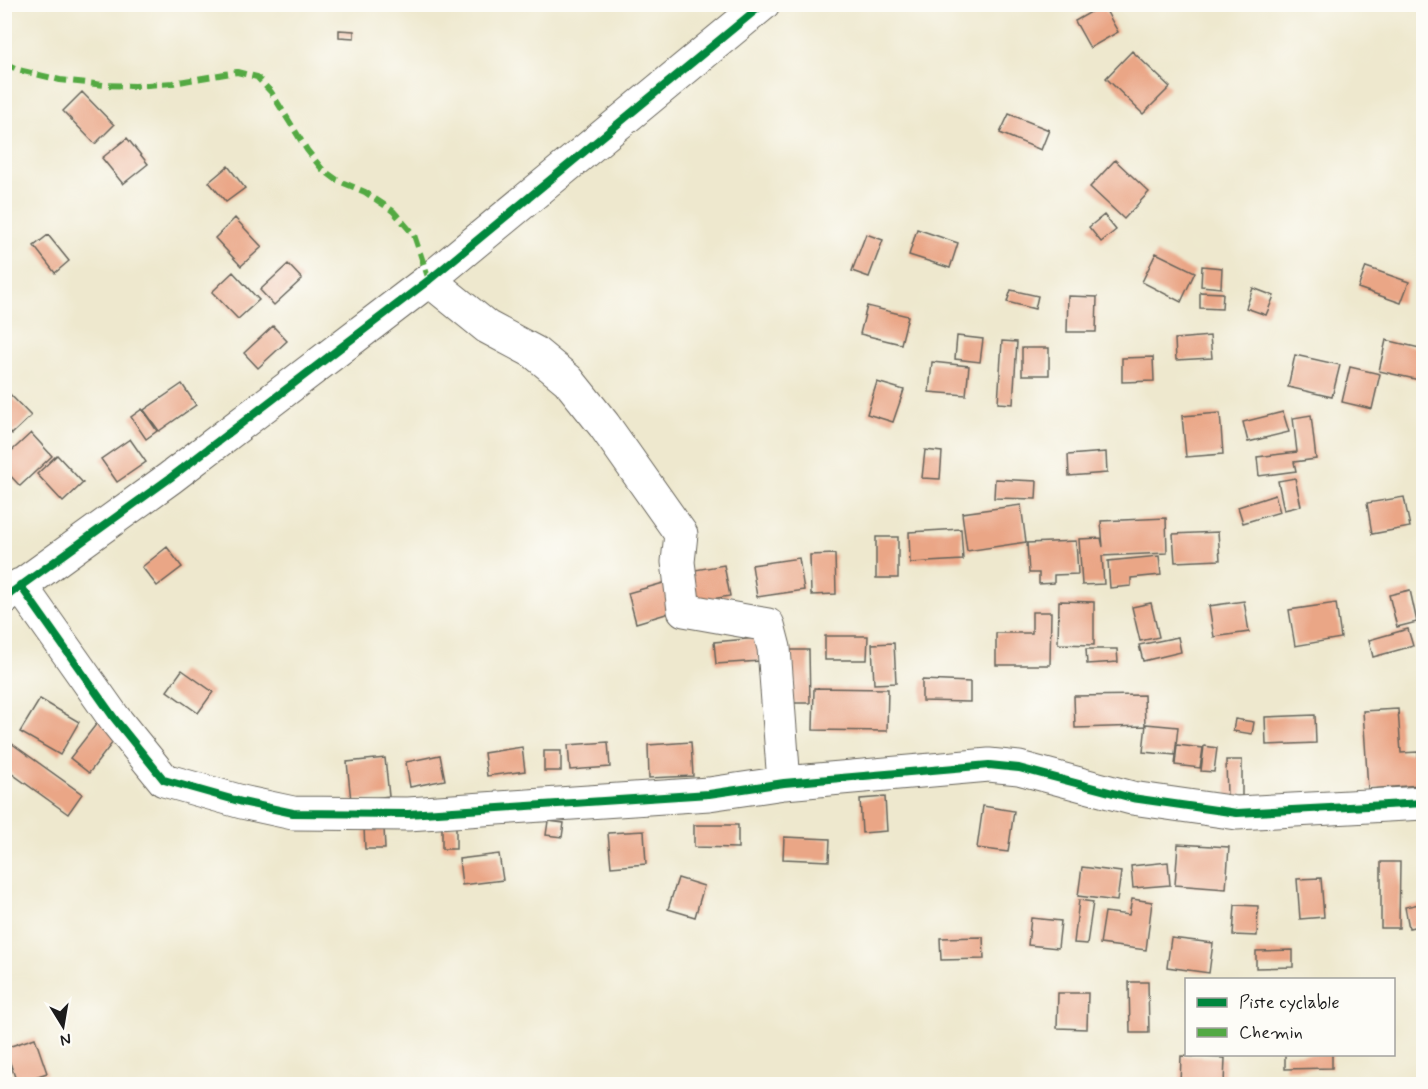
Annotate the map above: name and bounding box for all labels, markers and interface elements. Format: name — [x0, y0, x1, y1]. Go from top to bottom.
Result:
legend — [1185, 978, 1395, 1056]
text: Piste cyclable — [1239, 991, 1340, 1015]
north arrow — [33, 996, 93, 1056]
text: Chemin — [1239, 1021, 1303, 1045]
text: N — [58, 1028, 73, 1051]

